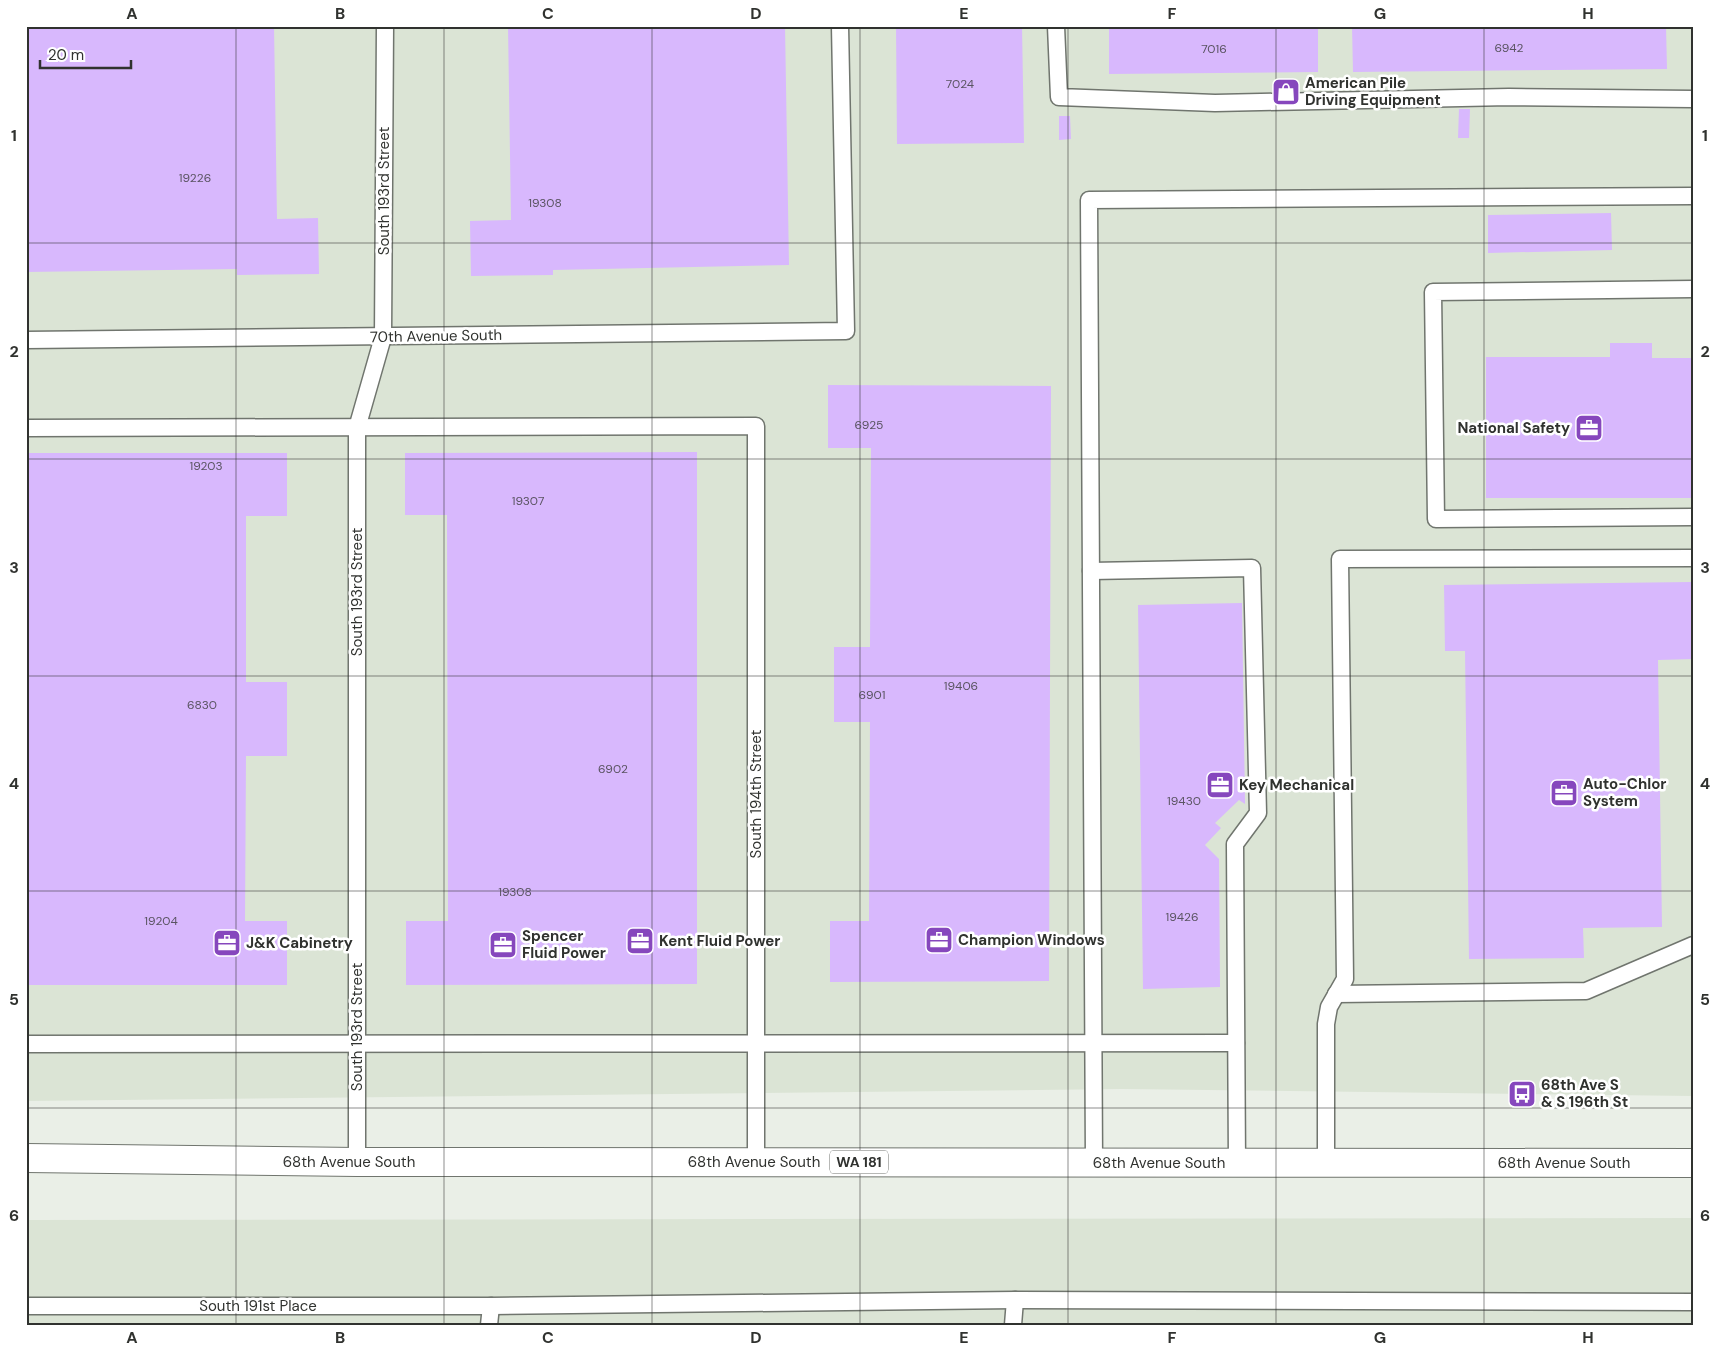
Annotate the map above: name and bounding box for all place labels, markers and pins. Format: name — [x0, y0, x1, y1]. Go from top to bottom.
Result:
place label: American Pile Driving Equipment — [1305, 73, 1441, 110]
shop icon: American Pile Driving Equipment — [1271, 77, 1301, 107]
office icon: National Safety — [1574, 413, 1604, 443]
place label: National Safety — [1457, 418, 1570, 438]
office icon: Key Mechanical — [1205, 770, 1235, 800]
place label: Auto-Chlor System — [1583, 774, 1666, 811]
place label: Key Mechanical — [1239, 775, 1354, 795]
office icon: Auto-Chlor System — [1549, 778, 1579, 808]
office icon: Champion Windows — [924, 925, 954, 955]
place label: Spencer Fluid Power — [522, 926, 606, 963]
office icon: Kent Fluid Power — [625, 926, 655, 956]
office icon: J&K Cabinetry — [212, 928, 242, 958]
office icon: Spencer Fluid Power — [488, 930, 518, 960]
place label: Champion Windows — [958, 930, 1105, 950]
place label: Kent Fluid Power — [659, 931, 780, 951]
place label: J&K Cabinetry — [246, 933, 353, 953]
place label: 68th Ave S & S 196th St — [1541, 1075, 1628, 1112]
bus stop icon: 68th Ave S & S 196th St — [1507, 1079, 1537, 1109]

